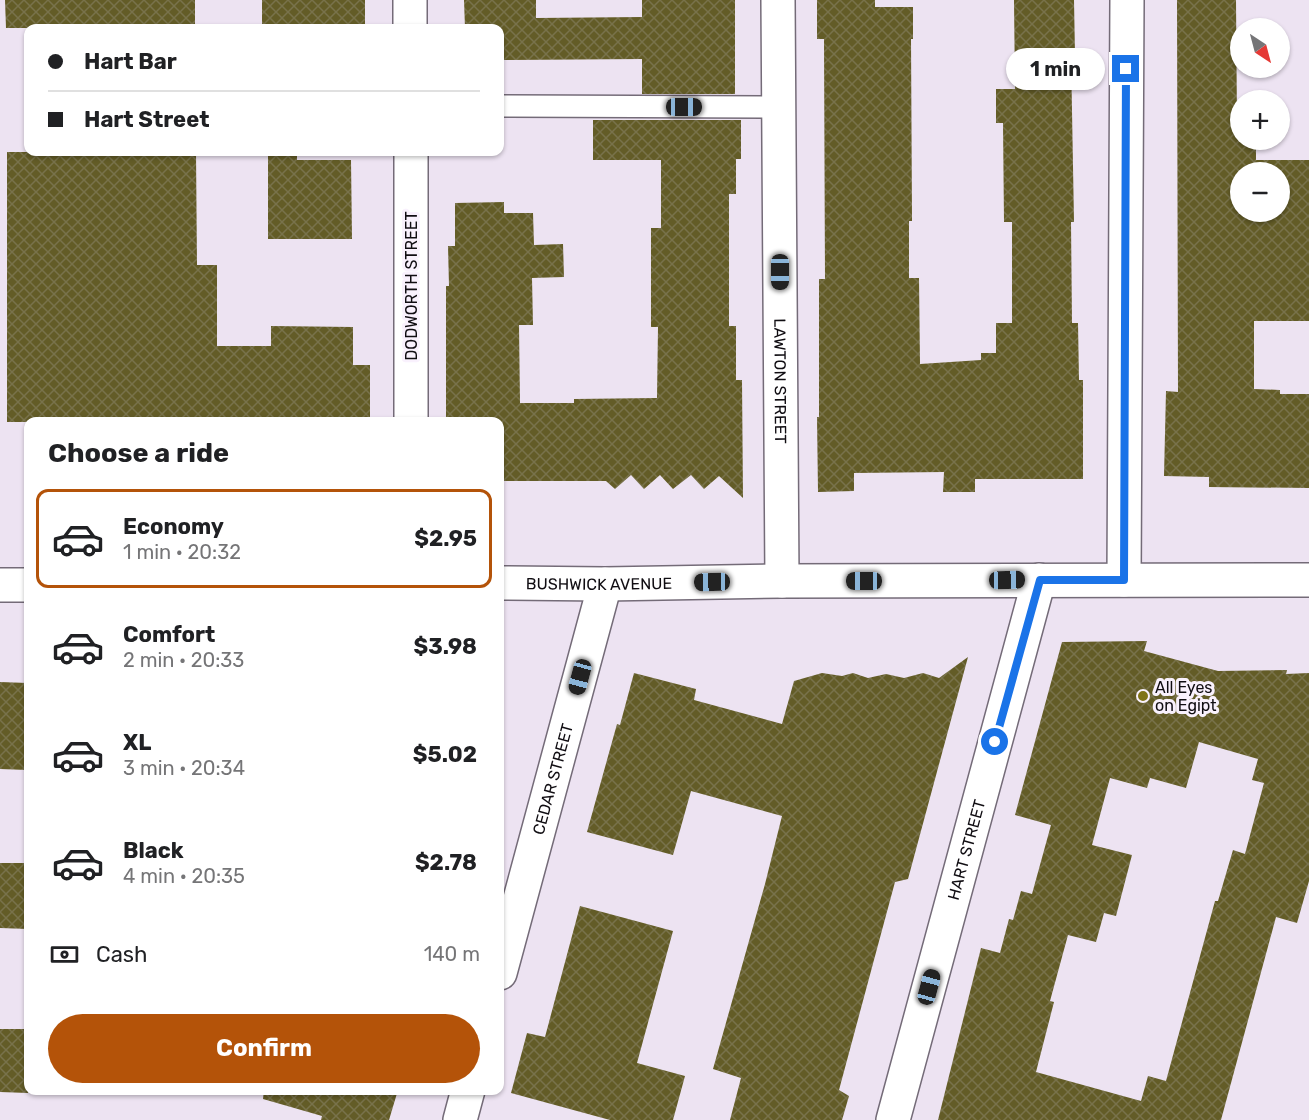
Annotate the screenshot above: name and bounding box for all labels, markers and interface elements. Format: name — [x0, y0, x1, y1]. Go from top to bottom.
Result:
north arrow — [1230, 18, 1290, 78]
map controls — [1230, 18, 1290, 222]
text: Hart Bar — [84, 48, 177, 75]
callout: 1 min — [1006, 48, 1105, 90]
route end — [1112, 55, 1139, 82]
text: 1 min — [1030, 57, 1081, 81]
button: + — [1230, 90, 1290, 150]
car — [666, 98, 702, 116]
text: Hart Street — [84, 106, 209, 133]
button: − — [1230, 162, 1290, 222]
street label: DODWORTH STREET — [402, 211, 421, 361]
car — [771, 254, 789, 290]
street label: LAWTON STREET — [771, 318, 791, 444]
text: Choose a ride — [48, 437, 229, 469]
icon: car — [51, 512, 105, 566]
text: Economy — [123, 513, 224, 540]
text: $2.95 — [414, 525, 477, 552]
text: 1 min · 20:32 — [123, 540, 241, 564]
car — [989, 571, 1025, 589]
car — [846, 572, 882, 590]
street label: BUSHWICK AVENUE — [526, 573, 672, 594]
car — [694, 573, 730, 591]
icon: car — [51, 620, 105, 674]
text: Comfort — [123, 621, 215, 648]
text: $3.98 — [413, 633, 477, 660]
text: 2 min · 20:33 — [123, 648, 244, 672]
car — [567, 657, 593, 697]
place label: All Eyes on Egipt — [1155, 678, 1217, 715]
marker: All Eyes on Egipt — [1136, 689, 1150, 703]
street label: CEDAR STREET — [528, 721, 576, 837]
icon: car — [51, 728, 105, 782]
route start — [981, 728, 1008, 755]
text: XL — [123, 729, 151, 756]
text: $5.02 — [413, 741, 477, 768]
text: 3 min · 20:34 — [123, 756, 245, 780]
street label: HART STREET — [943, 797, 989, 902]
icon: car — [51, 836, 105, 890]
text: Black — [123, 837, 184, 864]
text: $2.78 — [415, 849, 477, 876]
text: 4 min · 20:35 — [123, 864, 245, 888]
icon: cash — [48, 938, 81, 971]
text: Cash — [96, 941, 147, 968]
text: 140 m — [424, 942, 480, 966]
car — [916, 967, 942, 1007]
button: Confirm — [48, 1014, 480, 1083]

